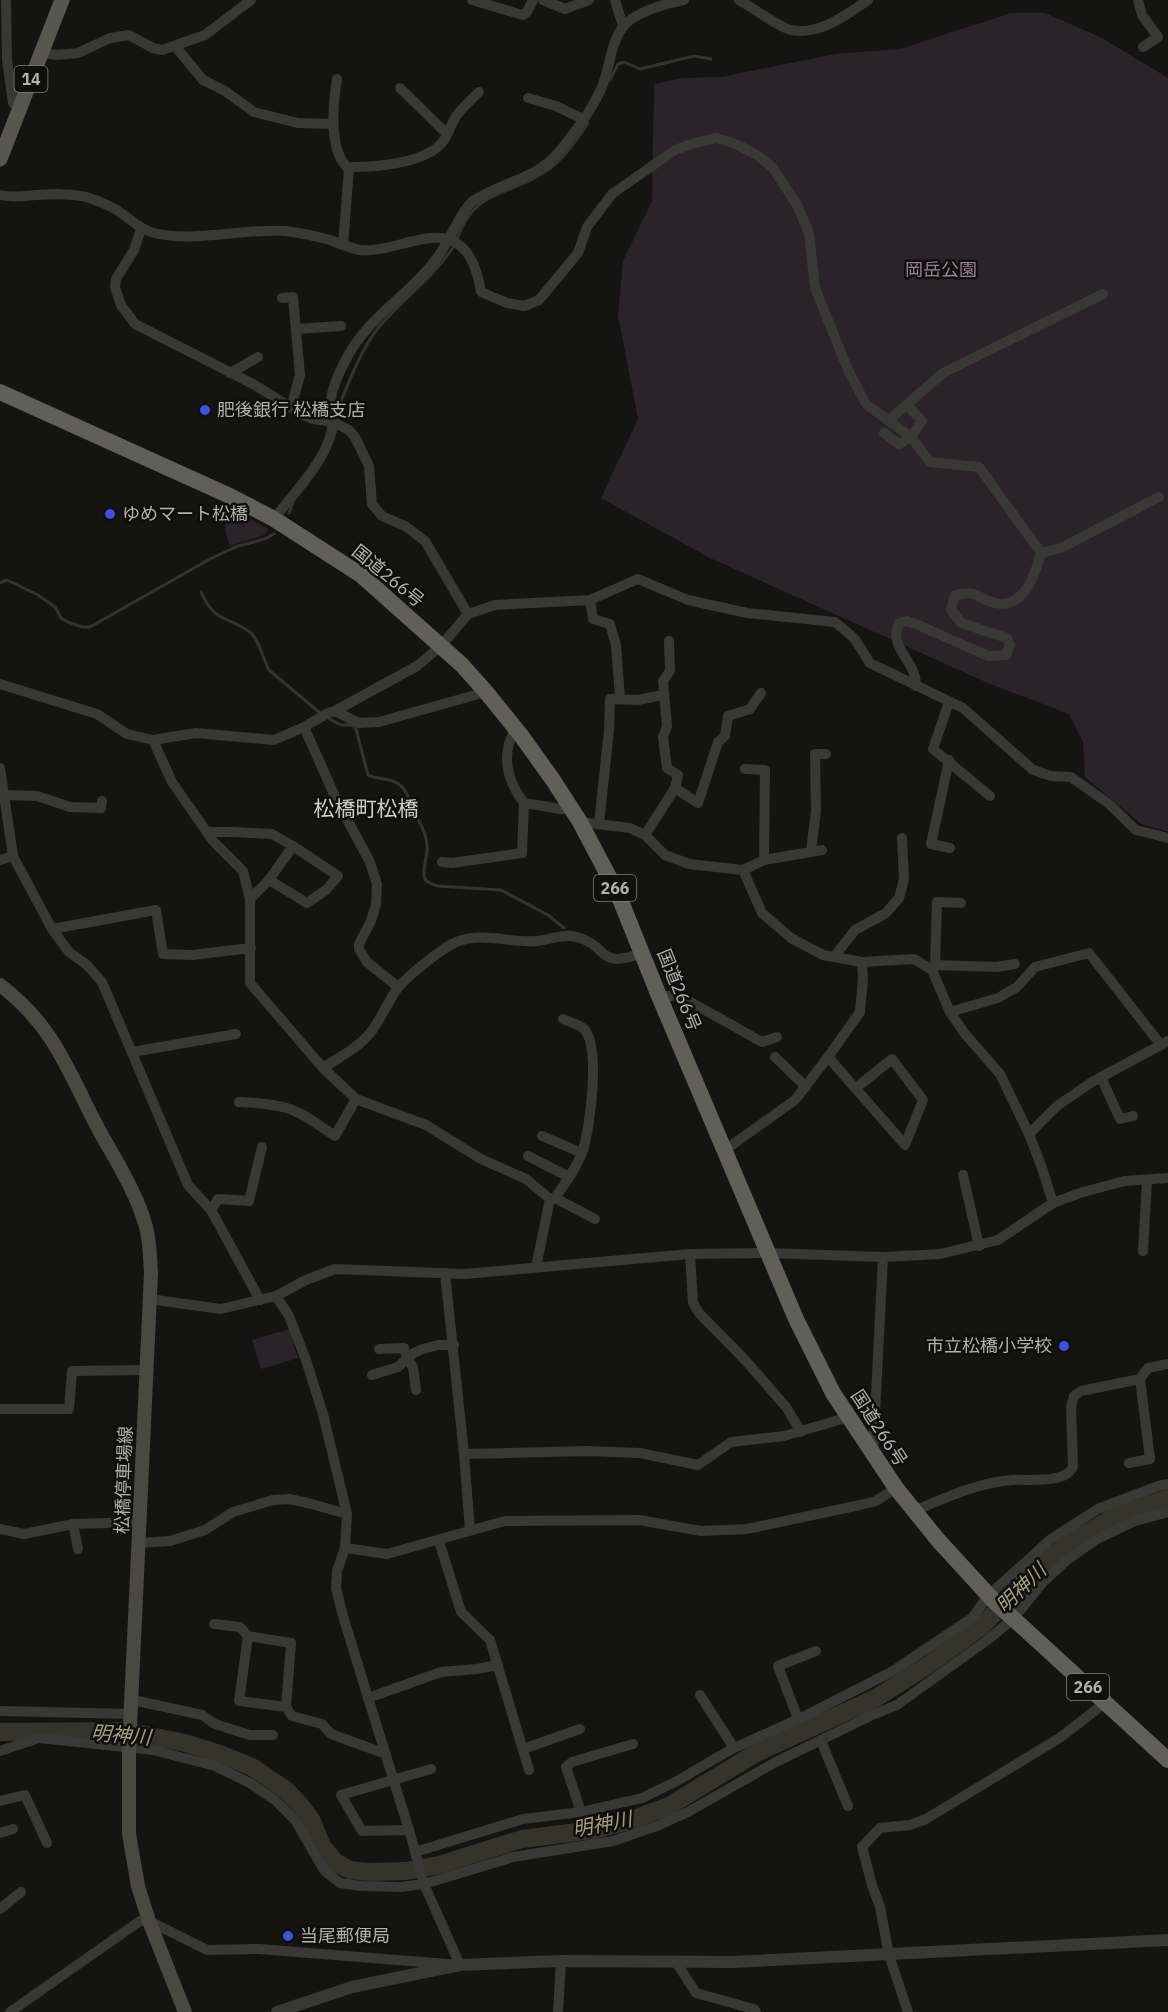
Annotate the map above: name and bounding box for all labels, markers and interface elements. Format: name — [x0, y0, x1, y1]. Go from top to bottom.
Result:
road number: 14 — [15, 66, 48, 92]
park label: 岡岳公園 — [905, 258, 977, 281]
place label: 肥後銀行 松橋支店 — [217, 398, 365, 421]
marker: 肥後銀行 松橋支店 — [198, 403, 212, 417]
place label: ゆめマート松橋 — [122, 502, 248, 525]
marker: ゆめマート松橋 — [103, 507, 117, 521]
street label: 国道266号 — [348, 539, 429, 612]
district label: 松橋町松橋 — [314, 794, 419, 822]
road number: 266 — [594, 875, 636, 901]
street label: 国道266号 — [653, 945, 706, 1034]
place label: 市立松橋小学校 — [926, 1334, 1052, 1357]
marker: 市立松橋小学校 — [1057, 1339, 1071, 1353]
street label: 国道266号 — [846, 1385, 913, 1470]
street label: 松橋停車場線 — [110, 1426, 137, 1534]
water label: 明神川 — [990, 1556, 1053, 1618]
road number: 266 — [1067, 1674, 1109, 1700]
water label: 明神川 — [90, 1718, 154, 1751]
water label: 明神川 — [570, 1804, 636, 1842]
place label: 当尾郵便局 — [300, 1924, 390, 1947]
marker: 当尾郵便局 — [281, 1929, 295, 1943]

